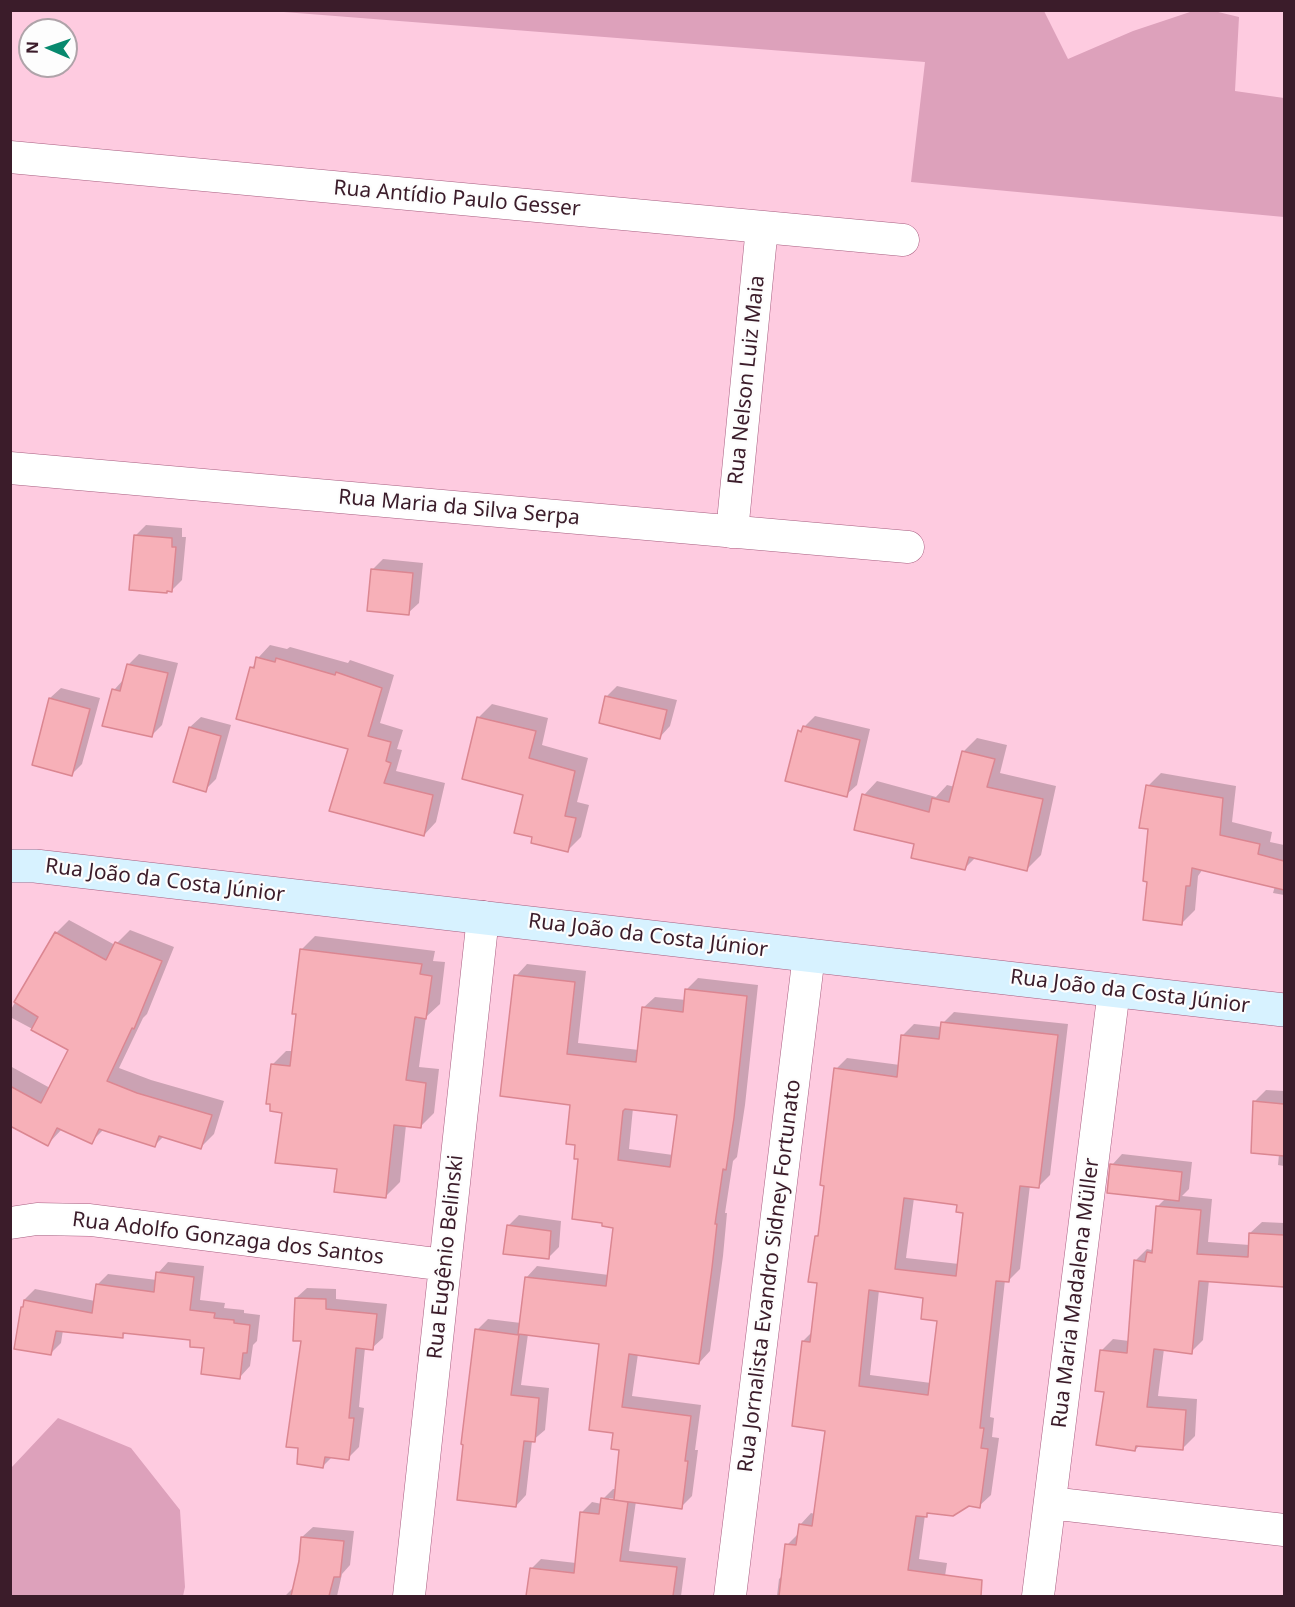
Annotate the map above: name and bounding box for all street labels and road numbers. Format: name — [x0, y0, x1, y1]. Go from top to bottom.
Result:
street label: Rua Antídio Paulo Gesser — [332, 176, 582, 222]
street label: Rua Nelson Luiz Maia — [723, 274, 771, 486]
street label: Rua Maria da Silva Serpa — [337, 485, 581, 531]
street label: Rua João da Costa Júnior — [44, 854, 286, 908]
street label: Rua João da Costa Júnior — [527, 909, 769, 963]
street label: Rua João da Costa Júnior — [1009, 965, 1251, 1019]
street label: Rua Jornalista Evandro Sidney Fortunato — [733, 1078, 807, 1474]
street label: Rua Eugênio Belinski — [423, 1154, 469, 1360]
street label: Rua Maria Madalena Müller — [1047, 1157, 1105, 1429]
street label: Rua Adolfo Gonzaga dos Santos — [71, 1207, 385, 1271]

